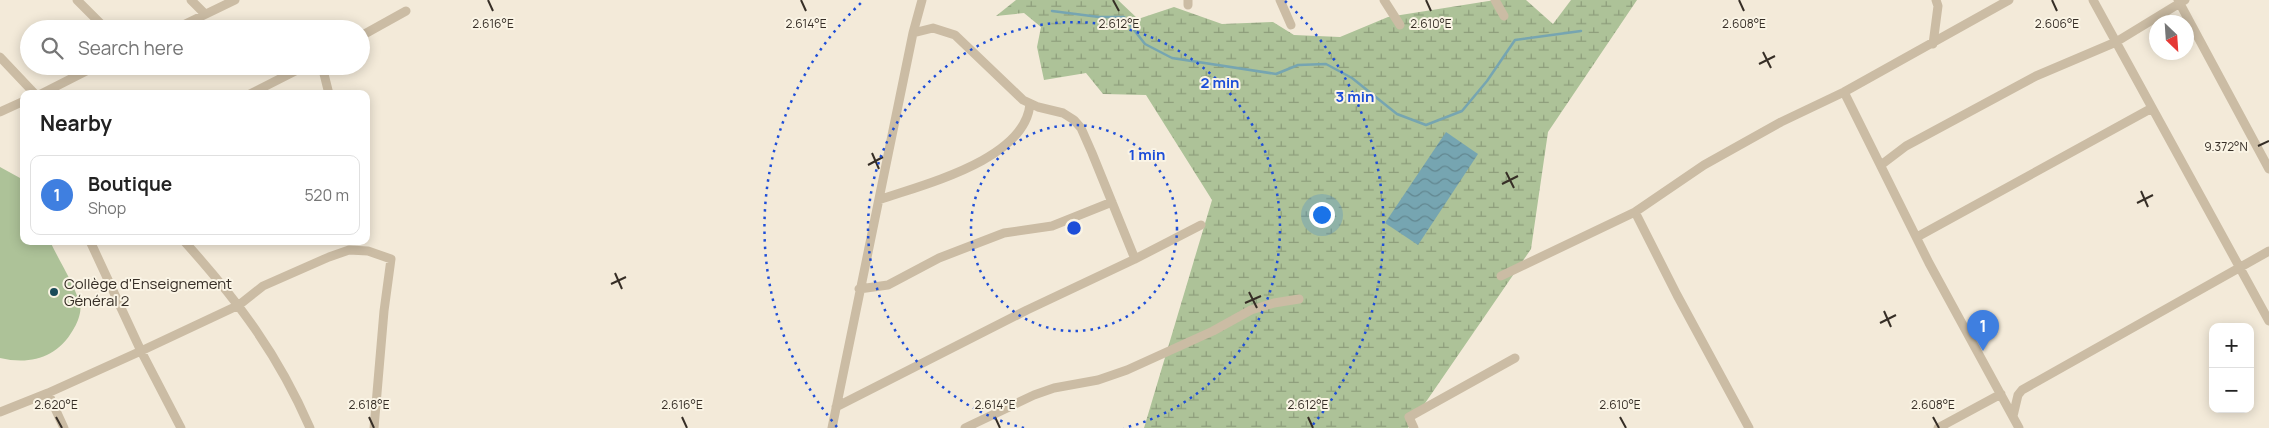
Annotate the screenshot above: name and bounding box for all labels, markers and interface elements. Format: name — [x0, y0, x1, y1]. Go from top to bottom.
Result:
text: 2.616°E — [472, 15, 514, 32]
text: 2.614°E — [785, 15, 827, 32]
text: 2.612°E — [1099, 15, 1140, 32]
text: 2.610°E — [1410, 15, 1452, 32]
text: 2.608°E — [1722, 15, 1766, 32]
text: 2.606°E — [2035, 15, 2079, 32]
north arrow — [2149, 15, 2194, 60]
search box — [20, 20, 370, 75]
icon: search — [38, 34, 66, 62]
text: Search here — [78, 35, 184, 61]
text: 2 min — [1200, 72, 1240, 93]
text: 3 min — [1336, 86, 1374, 107]
text: Nearby — [40, 109, 112, 137]
text: 9.372°N — [2204, 138, 2248, 155]
text: 1 min — [1129, 144, 1165, 165]
text: Boutique — [88, 171, 172, 197]
text: 1 — [53, 184, 61, 206]
text: 520 m — [305, 184, 349, 206]
text: Shop — [88, 197, 126, 219]
your location — [1309, 202, 1335, 228]
centre of rings — [1065, 219, 1083, 237]
place label: Collège d'Enseignement Général 2 — [64, 273, 232, 311]
marker: Collège d'Enseignement Général 2 — [48, 286, 60, 298]
pin: 1 — [1967, 310, 1999, 351]
map controls — [2209, 323, 2254, 413]
button: + — [2209, 323, 2254, 368]
button: − — [2209, 368, 2254, 413]
text: 2.620°E — [34, 396, 78, 413]
text: 2.618°E — [348, 396, 390, 413]
text: 2.616°E — [661, 396, 703, 413]
text: 2.614°E — [974, 396, 1016, 413]
text: 2.612°E — [1288, 396, 1329, 413]
text: 2.610°E — [1599, 396, 1641, 413]
text: 2.608°E — [1911, 396, 1955, 413]

